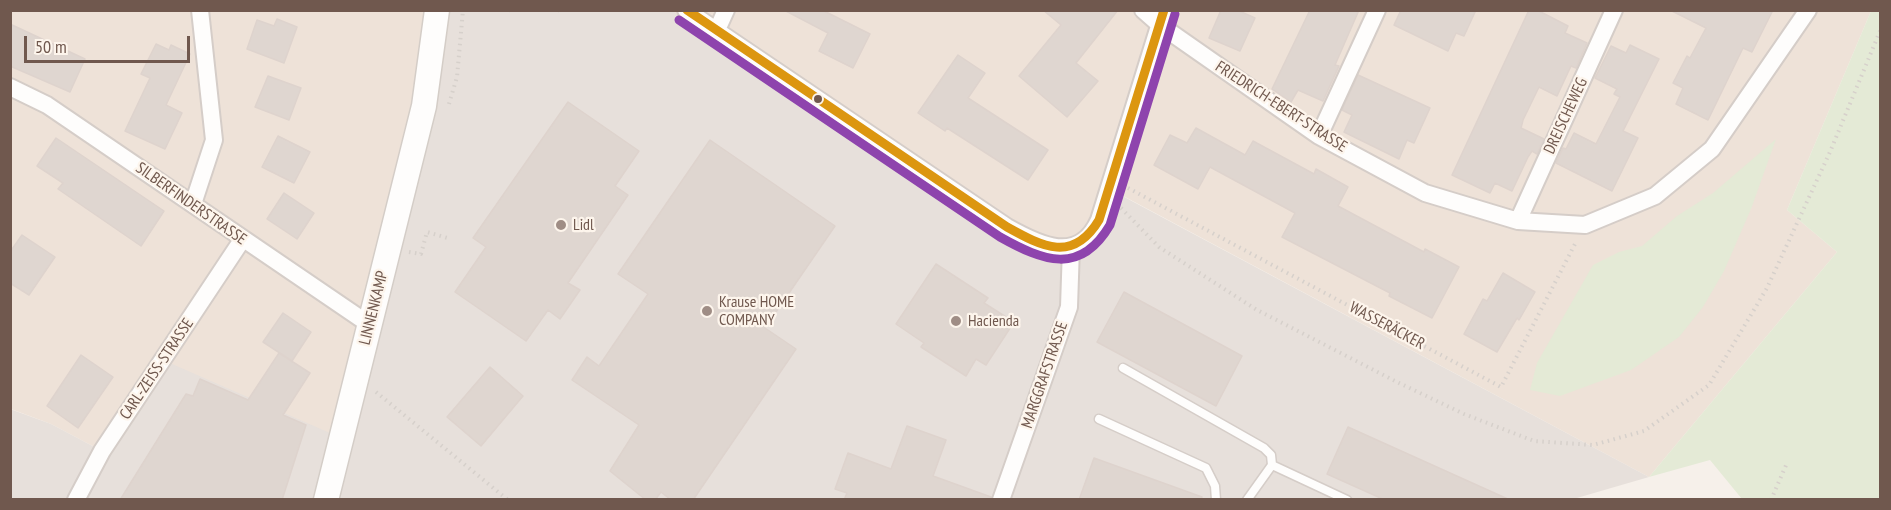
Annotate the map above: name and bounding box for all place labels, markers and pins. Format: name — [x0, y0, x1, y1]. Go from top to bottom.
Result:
unlabelled marker — [812, 93, 824, 105]
place label: Lidl — [573, 215, 594, 235]
marker: Lidl — [554, 218, 568, 232]
place label: Krause HOME COMPANY — [719, 292, 794, 330]
marker: Krause HOME COMPANY — [700, 304, 714, 318]
place label: Hacienda — [968, 311, 1019, 331]
marker: Hacienda — [949, 314, 963, 328]

